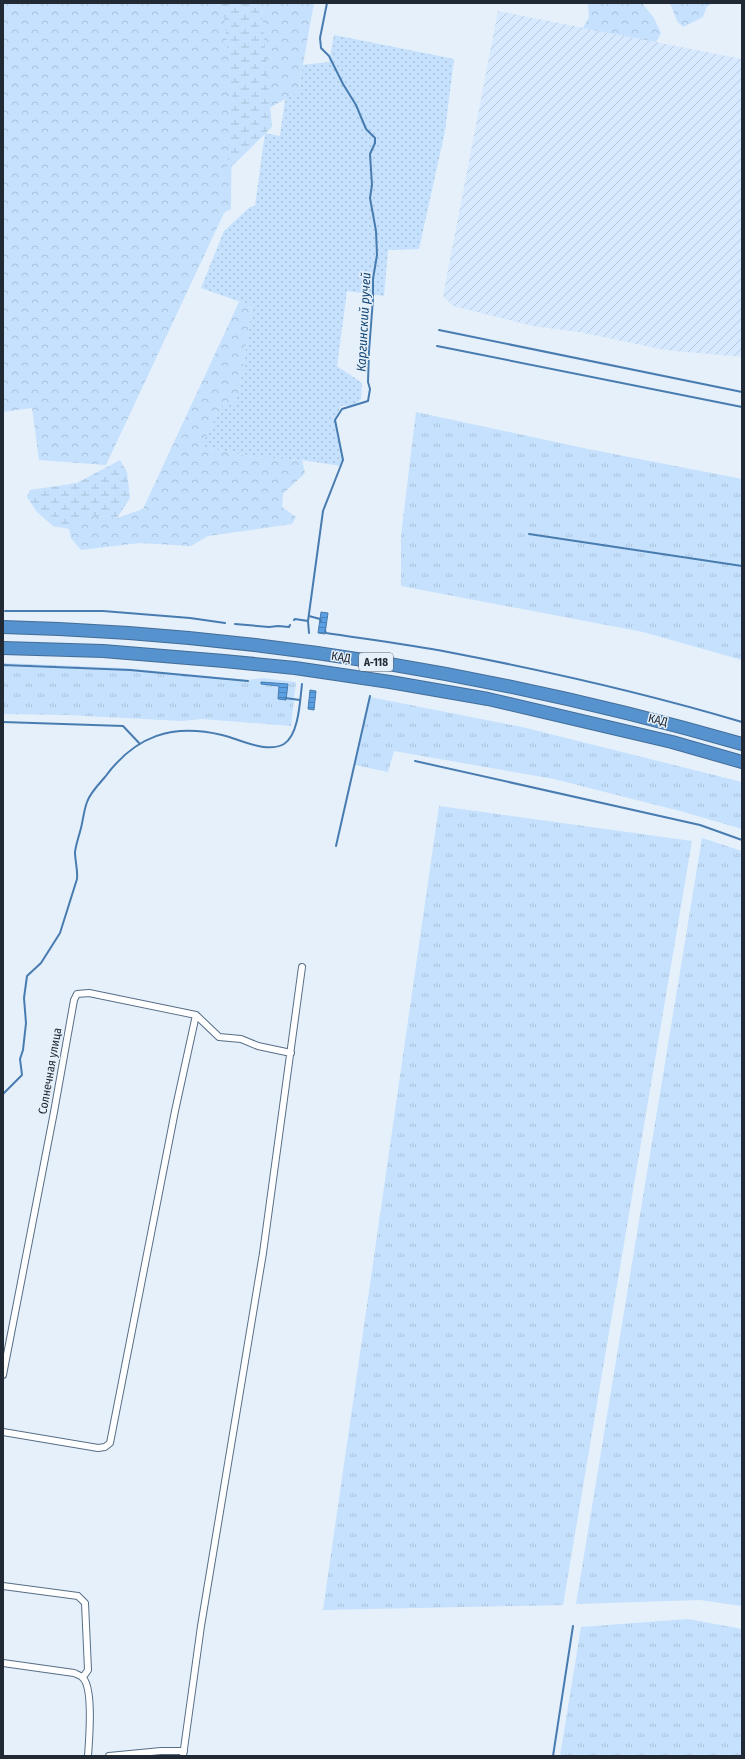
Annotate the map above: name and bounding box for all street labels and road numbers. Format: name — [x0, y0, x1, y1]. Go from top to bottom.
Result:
street label: КАД — [330, 649, 352, 665]
road number: А-118 — [359, 653, 393, 671]
street label: КАД — [647, 711, 669, 729]
street label: Солнечная улица — [36, 1027, 65, 1115]

